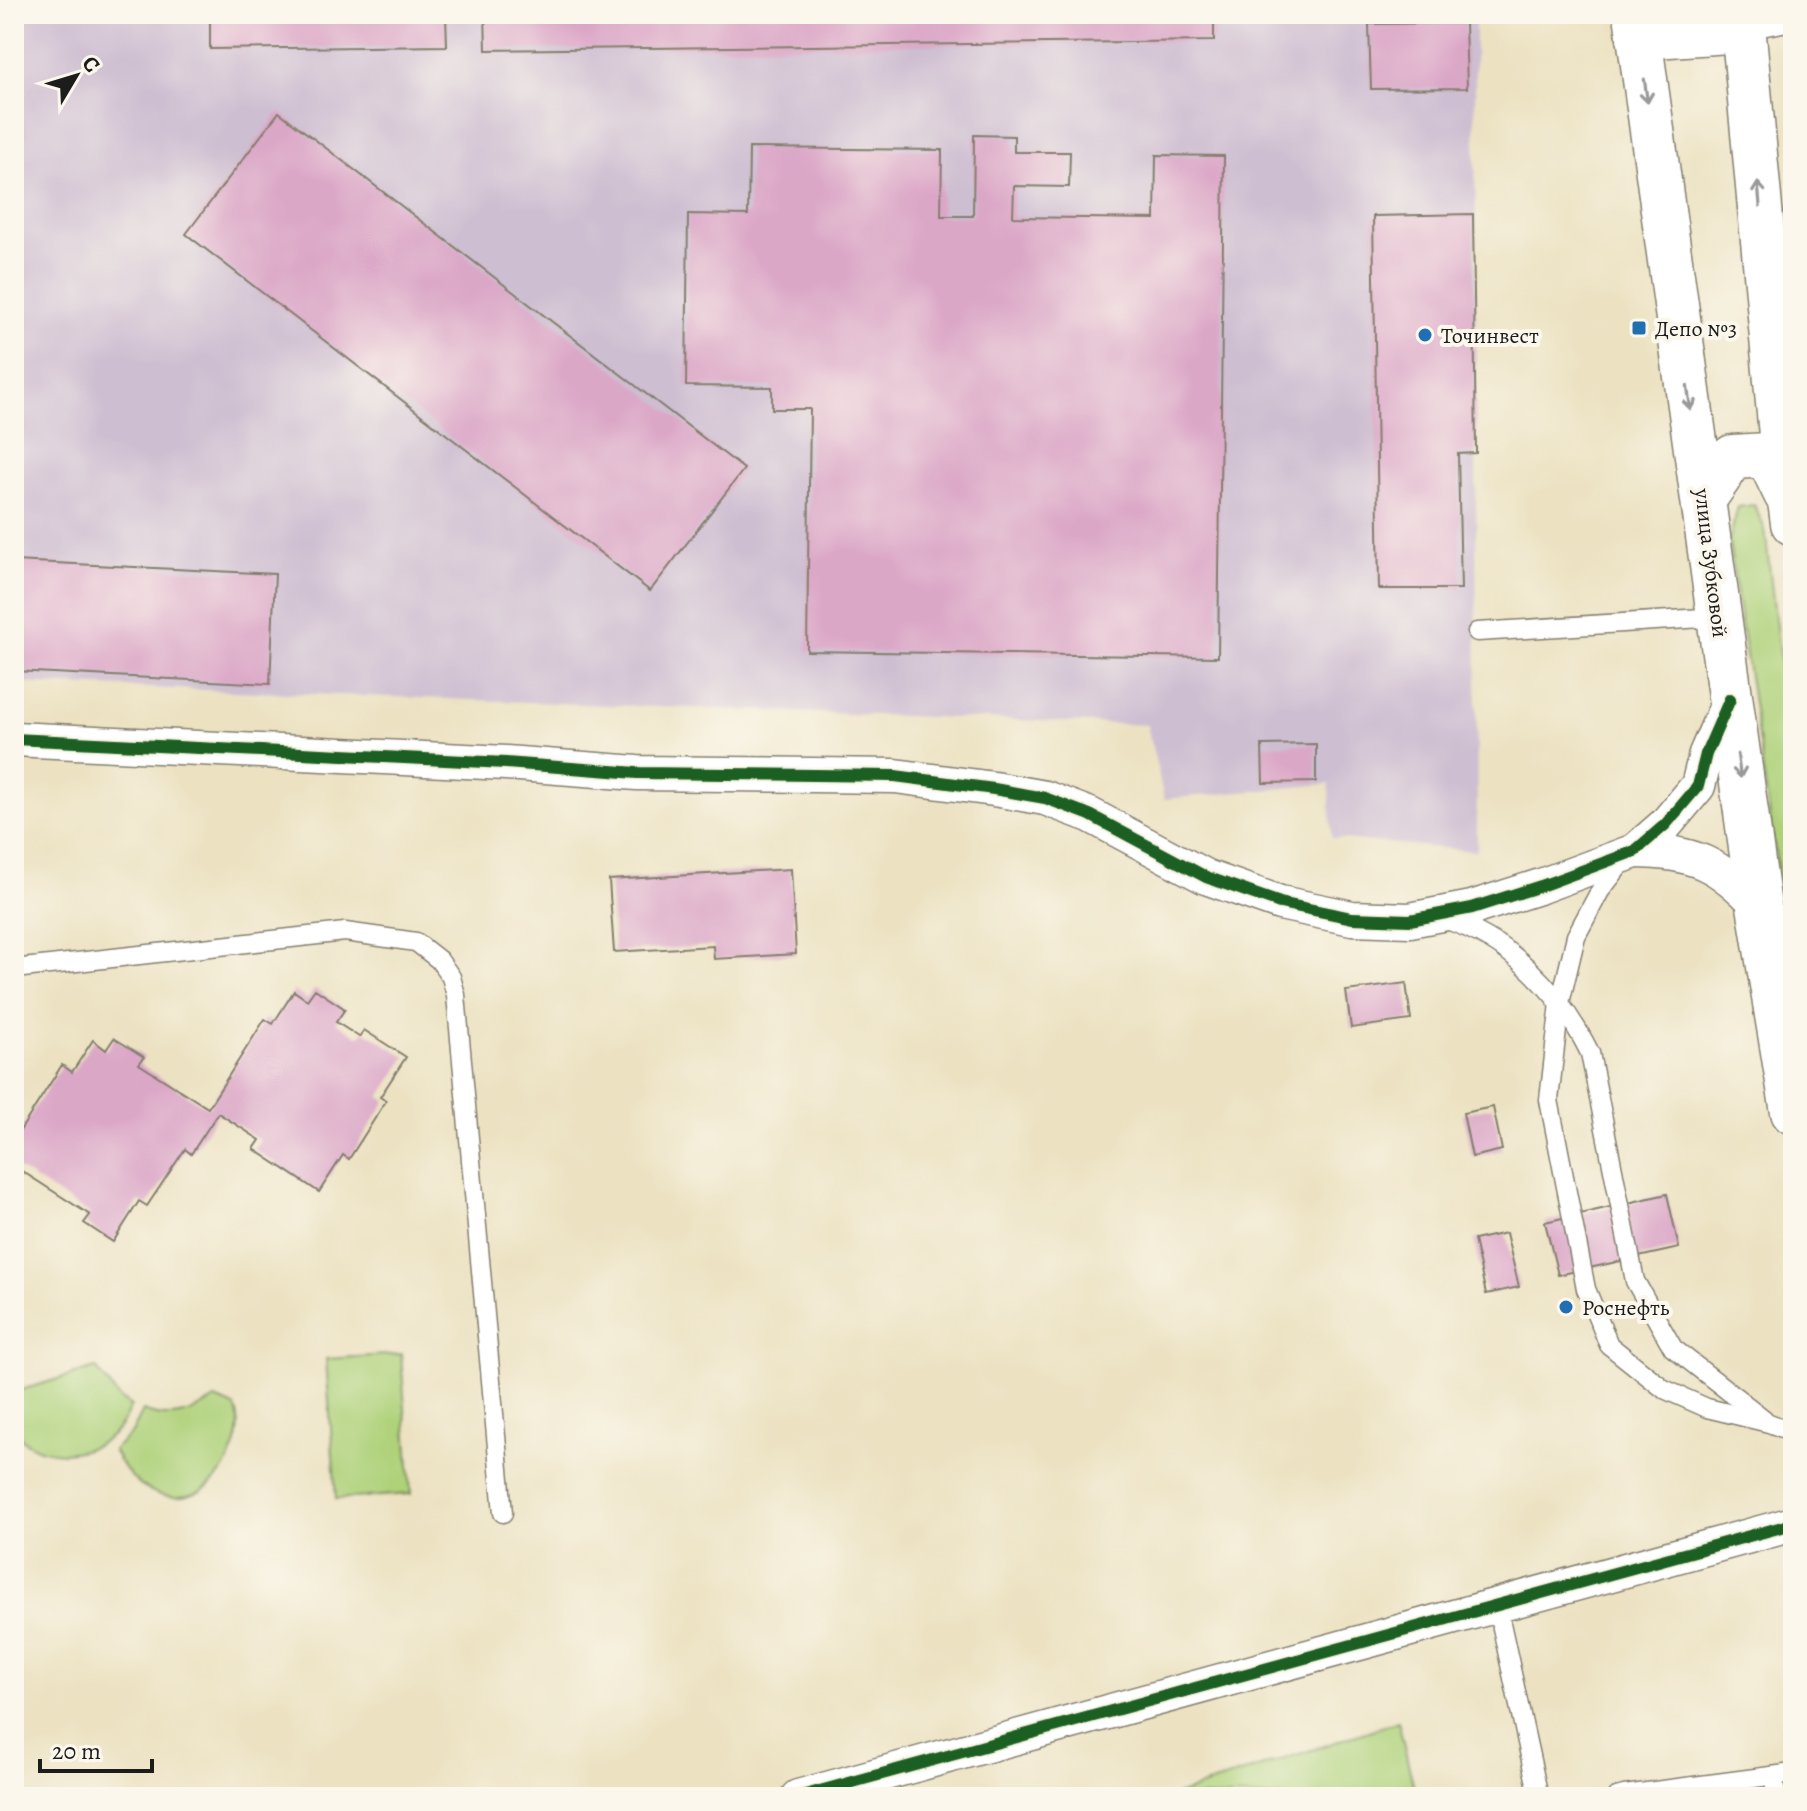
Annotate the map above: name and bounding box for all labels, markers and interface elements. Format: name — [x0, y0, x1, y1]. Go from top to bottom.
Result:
north arrow — [36, 36, 116, 116]
text: С — [75, 50, 107, 79]
one-way arrow — [1639, 78, 1654, 103]
one-way arrow — [1751, 181, 1766, 208]
place label: Депо №3 — [1655, 314, 1737, 344]
marker: Депо №3 — [1630, 319, 1648, 337]
place label: Точинвест — [1441, 321, 1539, 351]
marker: Точинвест — [1416, 326, 1434, 344]
one-way arrow — [1682, 385, 1697, 410]
street label: улица Зубковой — [1687, 486, 1735, 639]
one-way arrow — [1732, 753, 1747, 778]
place label: Роснефть — [1582, 1293, 1670, 1323]
marker: Роснефть — [1557, 1298, 1575, 1316]
scale bar — [40, 1723, 152, 1773]
text: 20 m — [52, 1735, 101, 1767]

